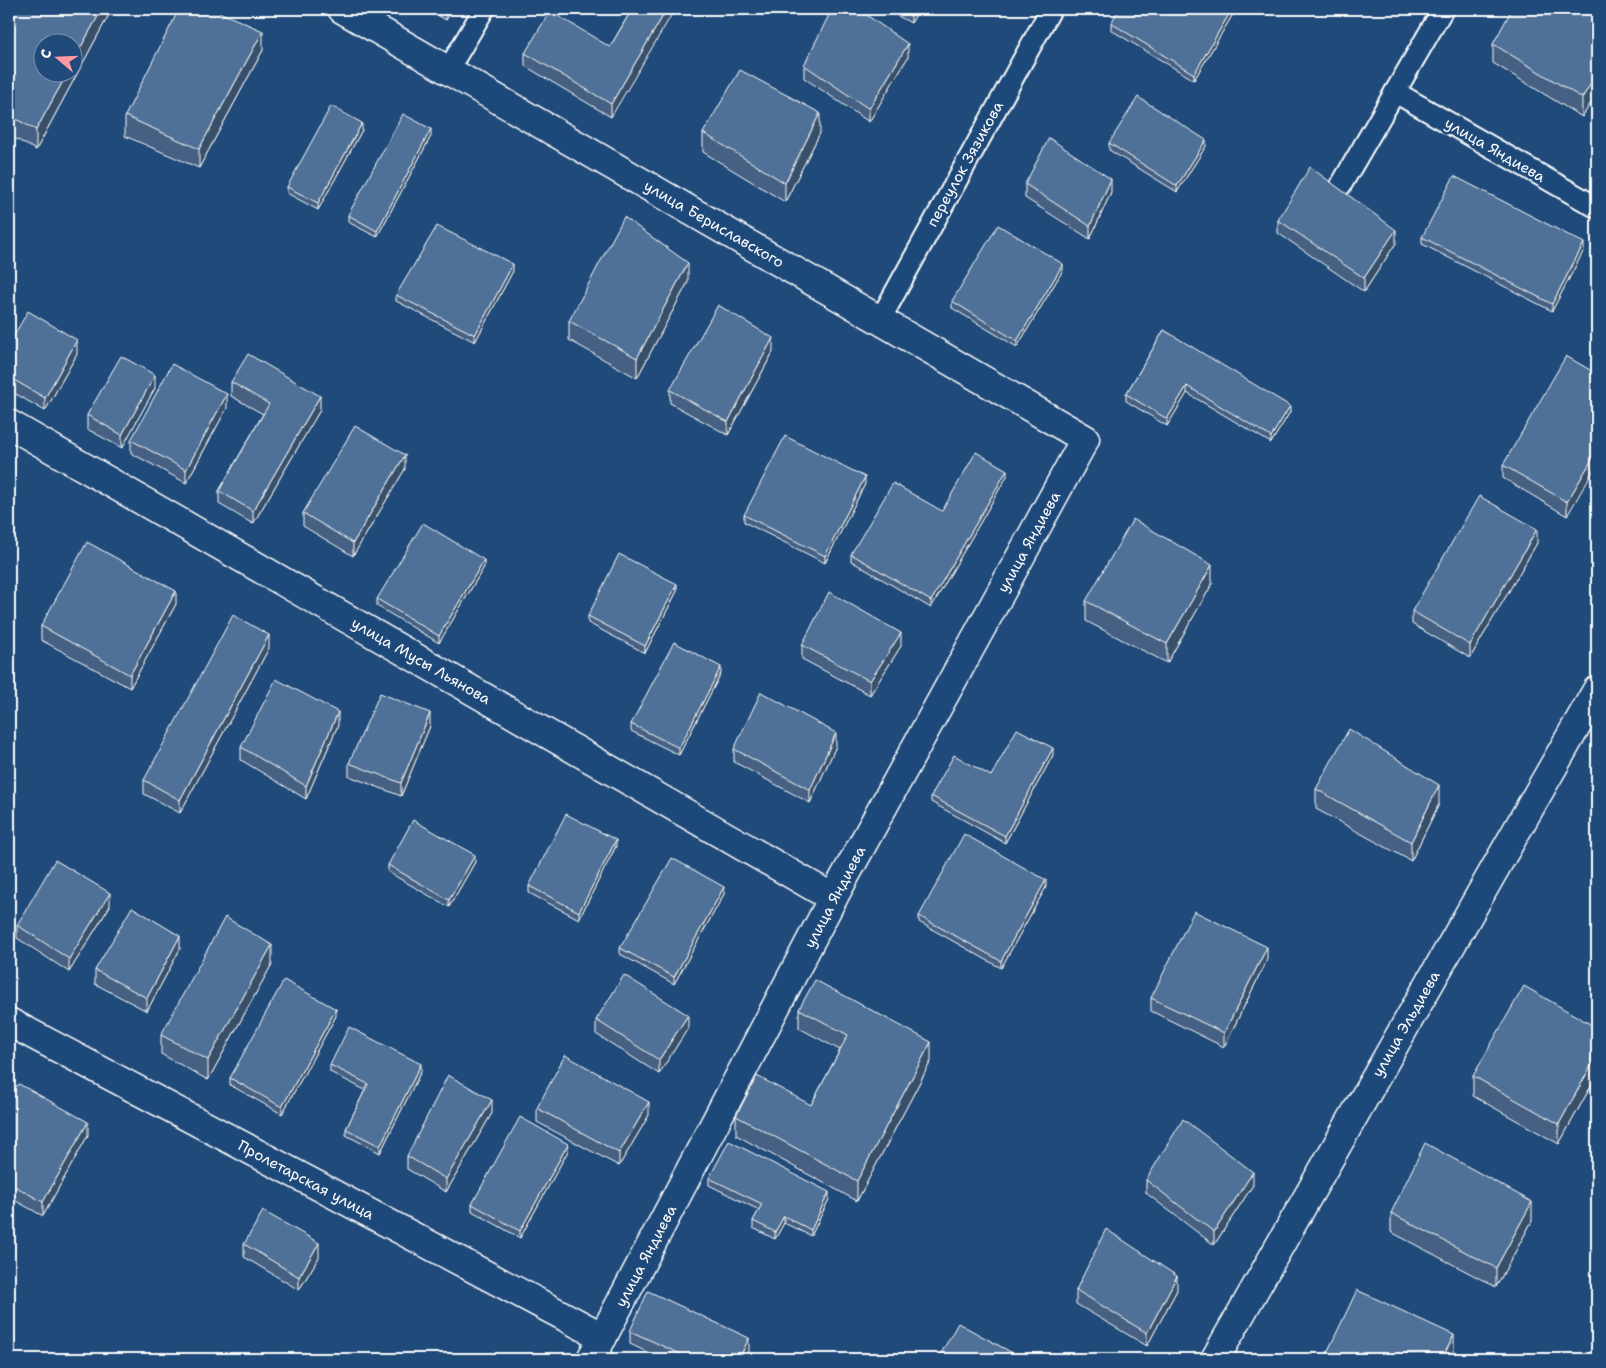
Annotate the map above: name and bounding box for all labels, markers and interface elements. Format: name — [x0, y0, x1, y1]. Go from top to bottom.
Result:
north arrow — [32, 32, 82, 82]
text: С — [36, 47, 56, 61]
street label: переулок Зязикова — [922, 97, 1008, 230]
street label: улица Яндиева — [1441, 113, 1549, 187]
street label: улица Бериславского — [640, 176, 788, 272]
street label: улица Яндиева — [993, 487, 1065, 596]
street label: улица Мусы Льянова — [348, 613, 495, 709]
street label: улица Яндиева — [800, 842, 871, 952]
street label: улица Эльдиева — [1367, 967, 1445, 1081]
street label: Пролетарская улица — [234, 1136, 378, 1225]
street label: улица Яндиева — [611, 1201, 682, 1311]

